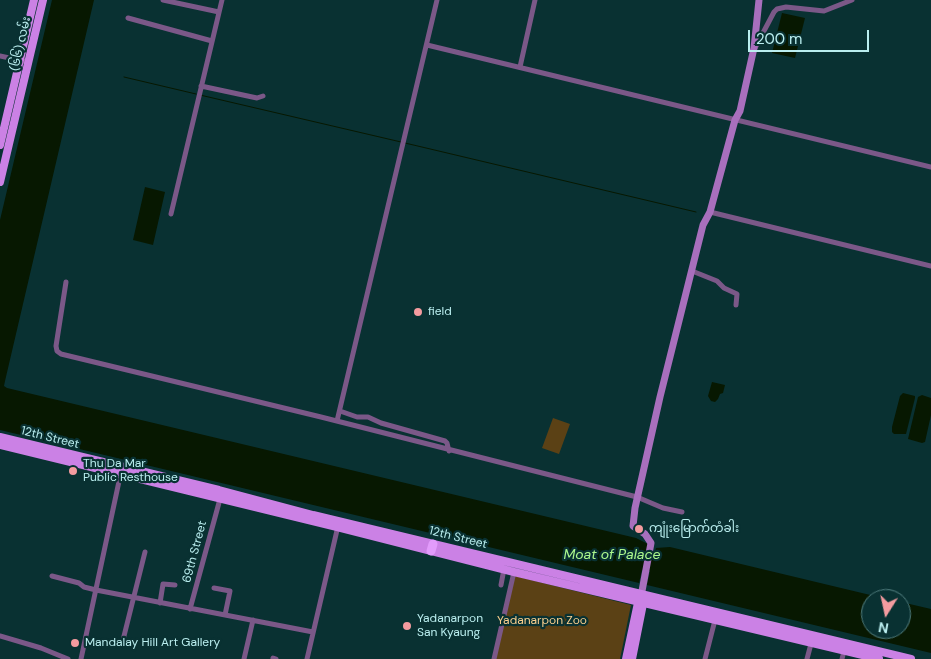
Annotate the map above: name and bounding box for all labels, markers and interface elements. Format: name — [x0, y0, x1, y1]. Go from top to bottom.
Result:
street label: (၆၆) လမ်း — [8, 15, 34, 73]
scale bar — [751, 20, 872, 52]
text: 200 m — [756, 29, 802, 49]
place label: field — [428, 305, 452, 319]
marker: field — [412, 306, 424, 318]
street label: 12th Street — [19, 424, 81, 452]
place label: Thu Da Mar Public Resthouse — [83, 457, 178, 485]
marker: Thu Da Mar Public Resthouse — [67, 465, 79, 477]
street label: 69th Street — [180, 519, 210, 585]
place label: ကျုံးမြောက်တံခါး — [649, 522, 739, 536]
marker: ကျုံးမြောက်တံခါး — [633, 523, 645, 535]
street label: 12th Street — [427, 524, 489, 552]
water label: Moat of Palace — [563, 547, 661, 563]
north arrow — [861, 589, 911, 639]
place label: Yadanarpon San Kyaung — [417, 612, 483, 640]
park label: Yadanarpon Zoo — [497, 614, 587, 628]
text: N — [877, 618, 890, 638]
marker: Yadanarpon San Kyaung — [401, 620, 413, 632]
place label: Mandalay Hill Art Gallery — [85, 636, 220, 650]
marker: Mandalay Hill Art Gallery — [69, 637, 81, 649]

